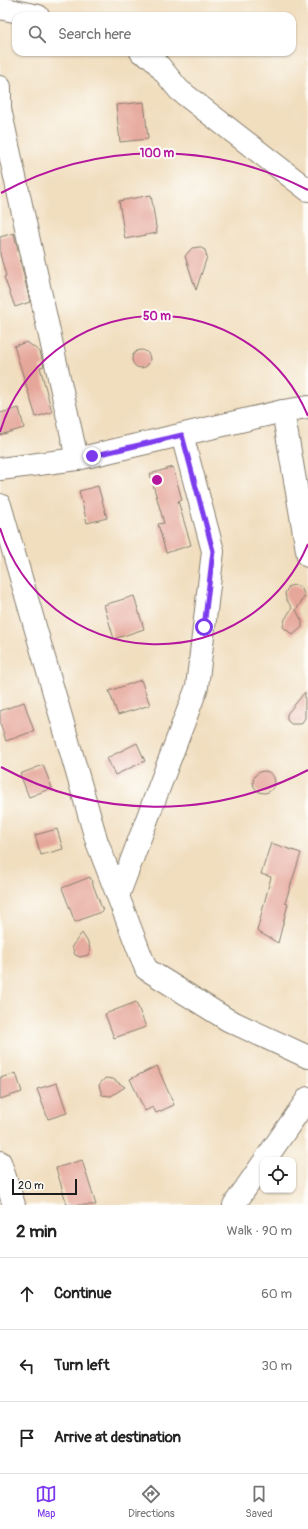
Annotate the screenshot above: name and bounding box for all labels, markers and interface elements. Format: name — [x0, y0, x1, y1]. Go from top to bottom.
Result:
search box — [12, 12, 296, 56]
icon: search — [26, 23, 48, 45]
text: Search here — [58, 25, 131, 44]
text: 100 m — [140, 146, 175, 161]
text: 50 m — [143, 309, 171, 324]
route end — [83, 447, 101, 465]
centre of rings — [150, 473, 164, 487]
route start — [195, 618, 213, 636]
map controls — [260, 1157, 296, 1193]
button: locate — [260, 1157, 296, 1193]
scale bar — [12, 1177, 77, 1196]
text: 20 m — [18, 1179, 44, 1192]
text: 2 min — [16, 1221, 57, 1242]
text: Walk · 90 m — [227, 1223, 292, 1239]
icon: ahead — [16, 1283, 38, 1305]
text: Continue — [54, 1284, 112, 1303]
text: 60 m — [261, 1286, 292, 1302]
icon: left — [16, 1355, 38, 1377]
text: Turn left — [54, 1356, 110, 1375]
text: 30 m — [262, 1358, 292, 1374]
icon: arrive — [16, 1427, 38, 1449]
text: Arrive at destination — [54, 1428, 181, 1447]
tab: Map — [35, 1483, 57, 1520]
tab: Directions — [128, 1483, 175, 1520]
tab: Saved — [245, 1483, 273, 1520]

